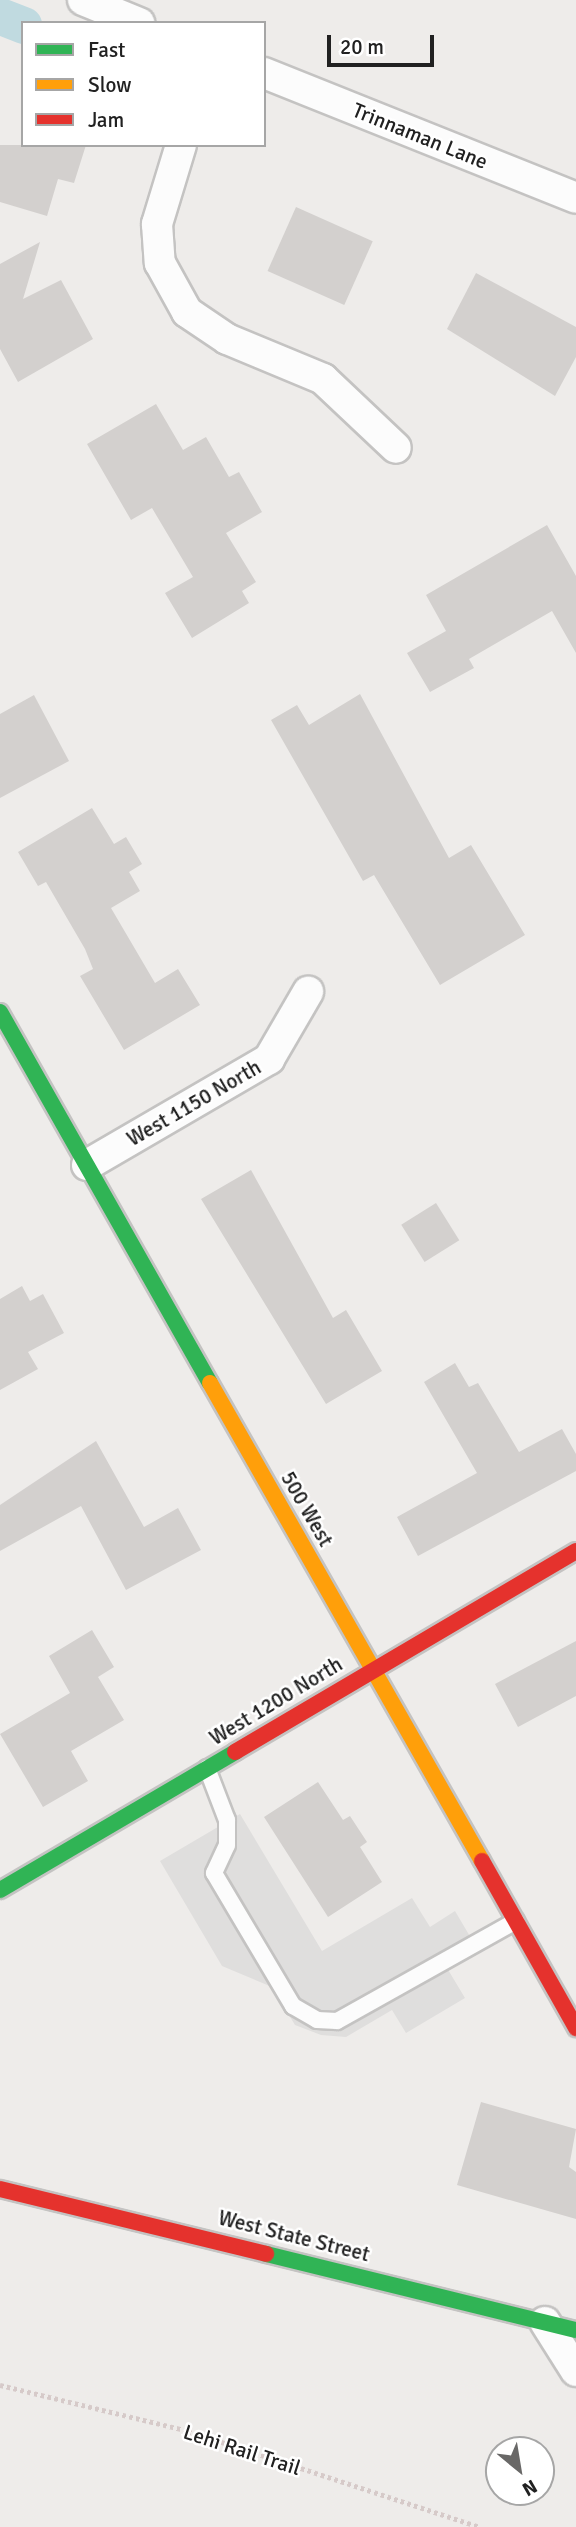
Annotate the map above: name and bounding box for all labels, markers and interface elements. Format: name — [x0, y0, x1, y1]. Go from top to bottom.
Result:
legend — [21, 21, 266, 147]
scale bar — [331, 21, 438, 65]
text: 20 m — [340, 34, 384, 60]
text: Fast — [88, 37, 125, 63]
text: Slow — [88, 72, 132, 98]
street label: Trinnaman Lane — [349, 97, 491, 175]
text: Jam — [88, 107, 124, 133]
street label: West 1150 North — [122, 1054, 266, 1152]
street label: 500 West — [275, 1467, 339, 1551]
street label: West 1200 North — [205, 1651, 347, 1751]
street label: West State Street — [216, 2205, 372, 2267]
street label: Lehi Rail Trail — [180, 2419, 304, 2481]
north arrow — [485, 2436, 555, 2506]
text: N — [518, 2474, 541, 2501]

